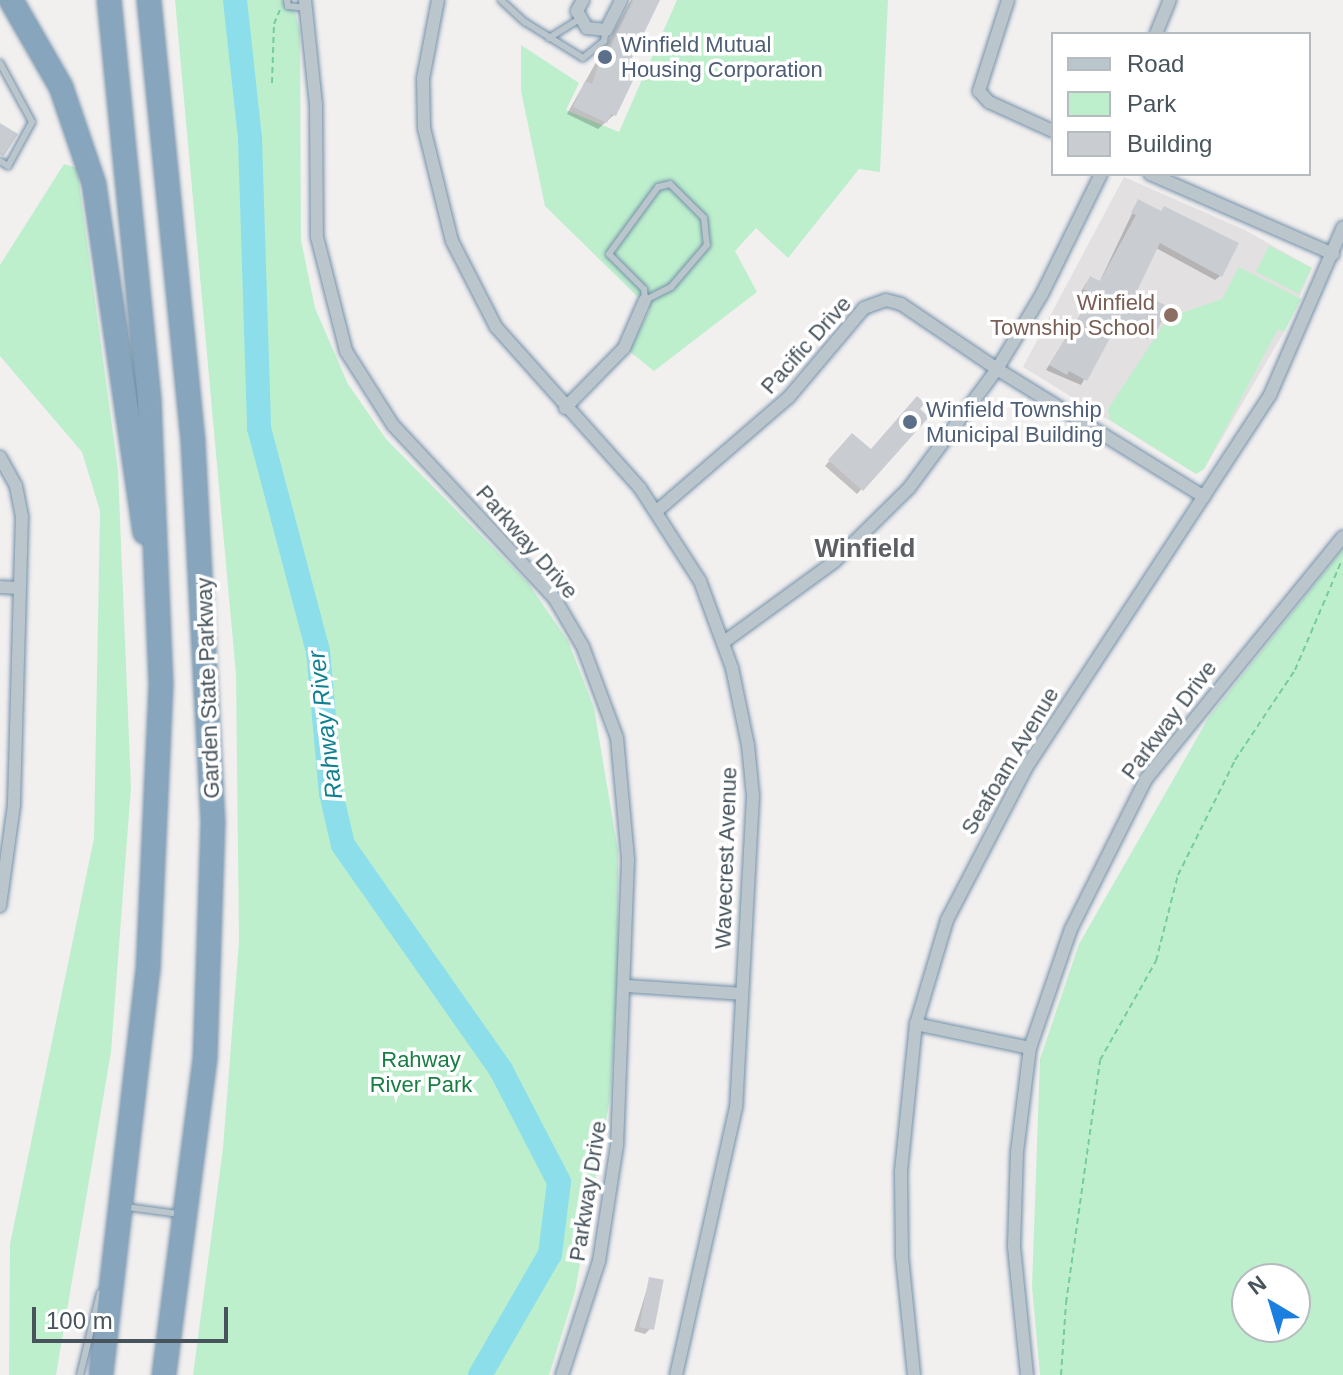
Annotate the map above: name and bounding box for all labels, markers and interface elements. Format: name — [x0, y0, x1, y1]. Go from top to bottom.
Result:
place label: Winfield Mutual Housing Corporation — [621, 31, 823, 82]
legend — [1051, 32, 1311, 176]
marker: Winfield Mutual Housing Corporation — [596, 48, 614, 66]
text: Road — [1127, 50, 1184, 77]
text: Park — [1127, 90, 1176, 117]
text: Building — [1127, 130, 1212, 157]
place label: Winfield Township School — [990, 289, 1155, 340]
street label: Pacific Drive — [755, 291, 857, 399]
marker: Winfield Township School — [1162, 306, 1180, 324]
place label: Winfield Township Municipal Building — [926, 396, 1103, 448]
marker: Winfield Township Municipal Building — [901, 413, 919, 431]
street label: Parkway Drive — [471, 480, 583, 604]
district label: Winfield — [815, 533, 915, 565]
street label: Garden State Parkway — [191, 577, 225, 799]
water label: Rahway River — [302, 649, 348, 801]
street label: Parkway Drive — [1116, 655, 1222, 785]
street label: Seafoam Avenue — [955, 682, 1065, 840]
street label: Wavecrest Avenue — [710, 766, 742, 950]
park label: Rahway River Park — [370, 1046, 472, 1098]
street label: Parkway Drive — [564, 1119, 612, 1263]
north arrow — [1231, 1263, 1311, 1343]
text: N — [1243, 1271, 1271, 1300]
scale bar — [36, 1291, 232, 1341]
text: 100 m — [46, 1307, 113, 1334]

